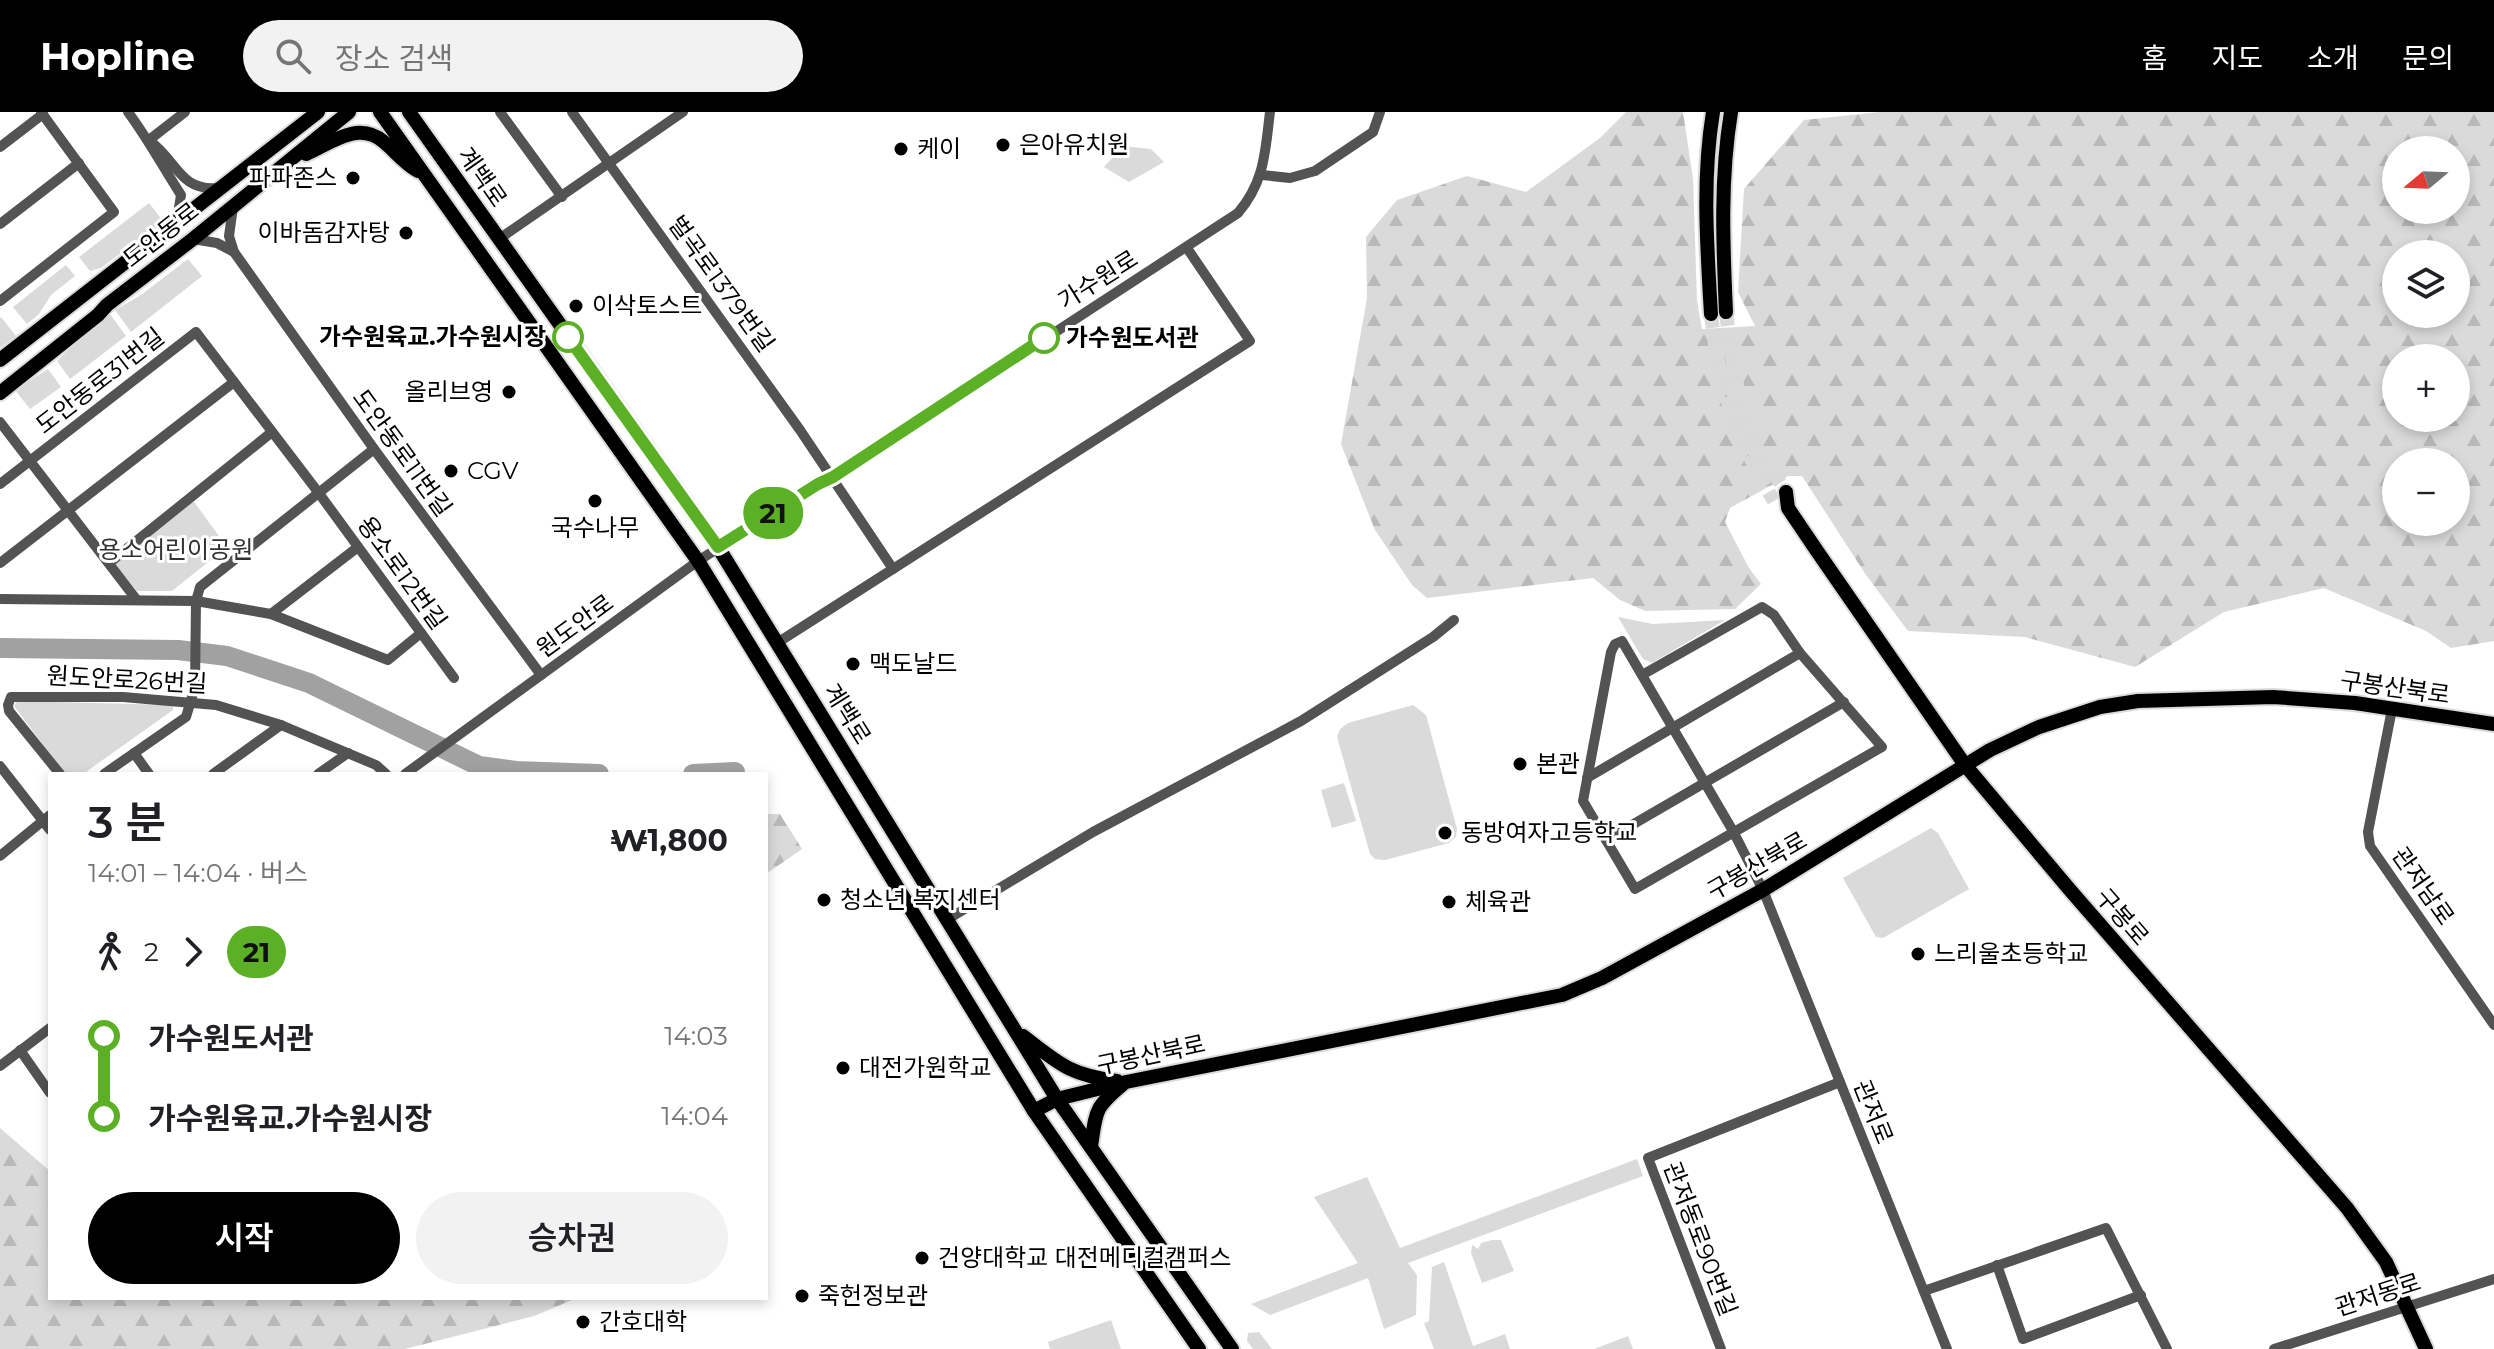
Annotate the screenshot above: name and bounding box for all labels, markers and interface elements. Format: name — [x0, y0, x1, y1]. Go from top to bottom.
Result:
search box — [243, 20, 803, 92]
text: Hopline — [40, 33, 195, 80]
icon: search — [271, 34, 315, 78]
text: 장소 검색 — [335, 40, 453, 77]
text: 홈 — [2142, 41, 2167, 75]
text: 지도 — [2211, 41, 2263, 75]
text: 소개 — [2307, 41, 2358, 75]
text: 문의 — [2402, 41, 2454, 75]
place label: 은아유치원 — [1019, 130, 1129, 159]
place label: 케이 — [917, 134, 961, 163]
marker: 은아유치원 — [994, 136, 1012, 154]
north arrow — [2382, 136, 2470, 224]
map controls — [2382, 136, 2470, 536]
marker: 케이 — [892, 140, 910, 158]
street label: 계백로 — [452, 141, 513, 212]
place label: 파파존스 — [249, 163, 337, 192]
marker: 파파존스 — [344, 169, 362, 187]
street label: 도안동로 — [117, 196, 204, 273]
street label: 벌곡로1379번길 — [662, 210, 780, 357]
place label: 이바돔감자탕 — [258, 218, 390, 247]
marker: 이바돔감자탕 — [397, 224, 415, 242]
button: layers — [2382, 240, 2470, 328]
street label: 가수원로 — [1053, 244, 1143, 315]
place label: 이삭토스트 — [592, 291, 702, 320]
marker: 이삭토스트 — [567, 297, 585, 315]
street label: 도안동로31번길 — [30, 322, 170, 440]
place label: 가수원육교.가수원시장 — [319, 322, 546, 351]
marker: 가수원육교.가수원시장 — [553, 322, 583, 352]
marker: 가수원도서관 — [1029, 323, 1059, 353]
place label: 가수원도서관 — [1066, 323, 1198, 352]
button: + — [2382, 344, 2470, 432]
place label: 올리브영 — [405, 377, 493, 406]
marker: 올리브영 — [500, 383, 518, 401]
street label: 도안동로11번길 — [347, 384, 458, 522]
button: − — [2382, 448, 2470, 536]
place label: CGV — [467, 456, 519, 485]
marker: CGV — [442, 462, 460, 480]
line badge: 21 — [737, 487, 809, 539]
marker: 국수나무 — [586, 492, 604, 510]
text: 21 — [759, 496, 787, 530]
street label: 용소로12번길 — [352, 511, 453, 635]
place label: 국수나무 — [551, 513, 639, 542]
park label: 용소어린이공원 — [99, 535, 253, 564]
street label: 원도안로 — [530, 588, 619, 663]
place label: 맥도날드 — [869, 649, 957, 678]
marker: 맥도날드 — [844, 655, 862, 673]
street label: 원도안로26번길 — [46, 661, 208, 698]
street label: 구봉산북로 — [2338, 665, 2452, 710]
street label: 계백로 — [818, 678, 877, 750]
place label: 본관 — [1536, 749, 1580, 778]
marker: 본관 — [1511, 755, 1529, 773]
text: 3 분 — [88, 795, 166, 849]
place label: 동방여자고등학교 — [1461, 818, 1638, 847]
text: ₩1,800 — [610, 822, 728, 859]
marker: 동방여자고등학교 — [1436, 824, 1454, 842]
street label: 구봉산북로 — [1702, 825, 1812, 906]
street label: 관저남로 — [2386, 841, 2461, 930]
text: 14:01 – 14:04 · 버스 — [88, 857, 308, 889]
street label: 구봉로 — [2090, 882, 2155, 951]
place label: 청소년 복지센터 — [840, 885, 1001, 914]
place label: 체육관 — [1465, 887, 1531, 916]
marker: 청소년 복지센터 — [815, 891, 833, 909]
marker: 체육관 — [1440, 893, 1458, 911]
icon: walk — [88, 930, 132, 974]
icon: forward — [171, 930, 215, 974]
text: 21 — [243, 935, 270, 969]
text: 2 — [144, 936, 159, 968]
place label: 느리울초등학교 — [1934, 939, 2089, 968]
marker: 느리울초등학교 — [1909, 945, 1927, 963]
text: 가수원도서관 — [148, 1020, 314, 1057]
text: 14:03 — [664, 1020, 728, 1052]
street label: 구봉산북로 — [1094, 1029, 1208, 1080]
place label: 대전가원학교 — [859, 1053, 991, 1082]
marker: 대전가원학교 — [834, 1059, 852, 1077]
street label: 관저로 — [1848, 1076, 1899, 1148]
text: 가수원육교.가수원시장 — [148, 1100, 432, 1137]
text: 14:04 — [661, 1100, 728, 1132]
street label: 관저동로90번길 — [1658, 1158, 1743, 1320]
button: 시작 — [88, 1192, 400, 1284]
button: 승차권 — [416, 1192, 728, 1284]
place label: 건양대학교 대전메디컬캠퍼스 — [938, 1243, 1231, 1272]
marker: 건양대학교 대전메디컬캠퍼스 — [913, 1249, 931, 1267]
street label: 관저동로 — [2331, 1267, 2424, 1322]
place label: 죽헌정보관 — [818, 1281, 928, 1310]
marker: 죽헌정보관 — [793, 1287, 811, 1305]
place label: 간호대학 — [599, 1307, 687, 1336]
marker: 간호대학 — [574, 1313, 592, 1331]

